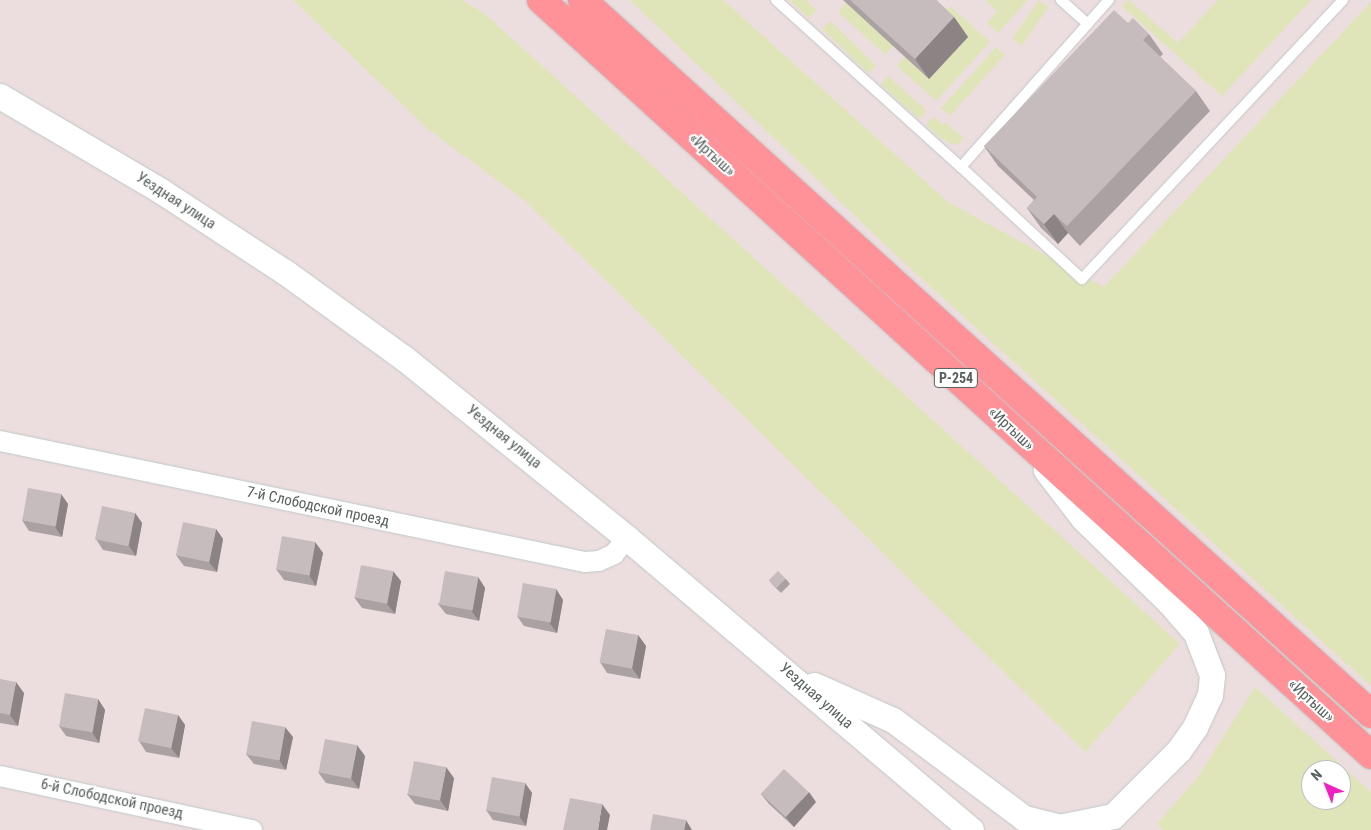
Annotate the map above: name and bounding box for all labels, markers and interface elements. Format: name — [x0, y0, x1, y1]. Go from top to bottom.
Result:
street label: «Иртыш» — [685, 130, 739, 180]
street label: Уездная улица — [133, 169, 219, 233]
road number: Р-254 — [934, 366, 978, 389]
street label: Уездная улица — [463, 401, 545, 473]
street label: «Иртыш» — [984, 403, 1038, 455]
street label: 7-й Слободской проезд — [245, 483, 391, 531]
street label: Уездная улица — [776, 659, 856, 733]
street label: «Иртыш» — [1284, 676, 1338, 726]
north arrow — [1301, 760, 1351, 810]
text: N — [1308, 766, 1325, 784]
street label: 6-й Слободской проезд — [39, 775, 185, 823]

